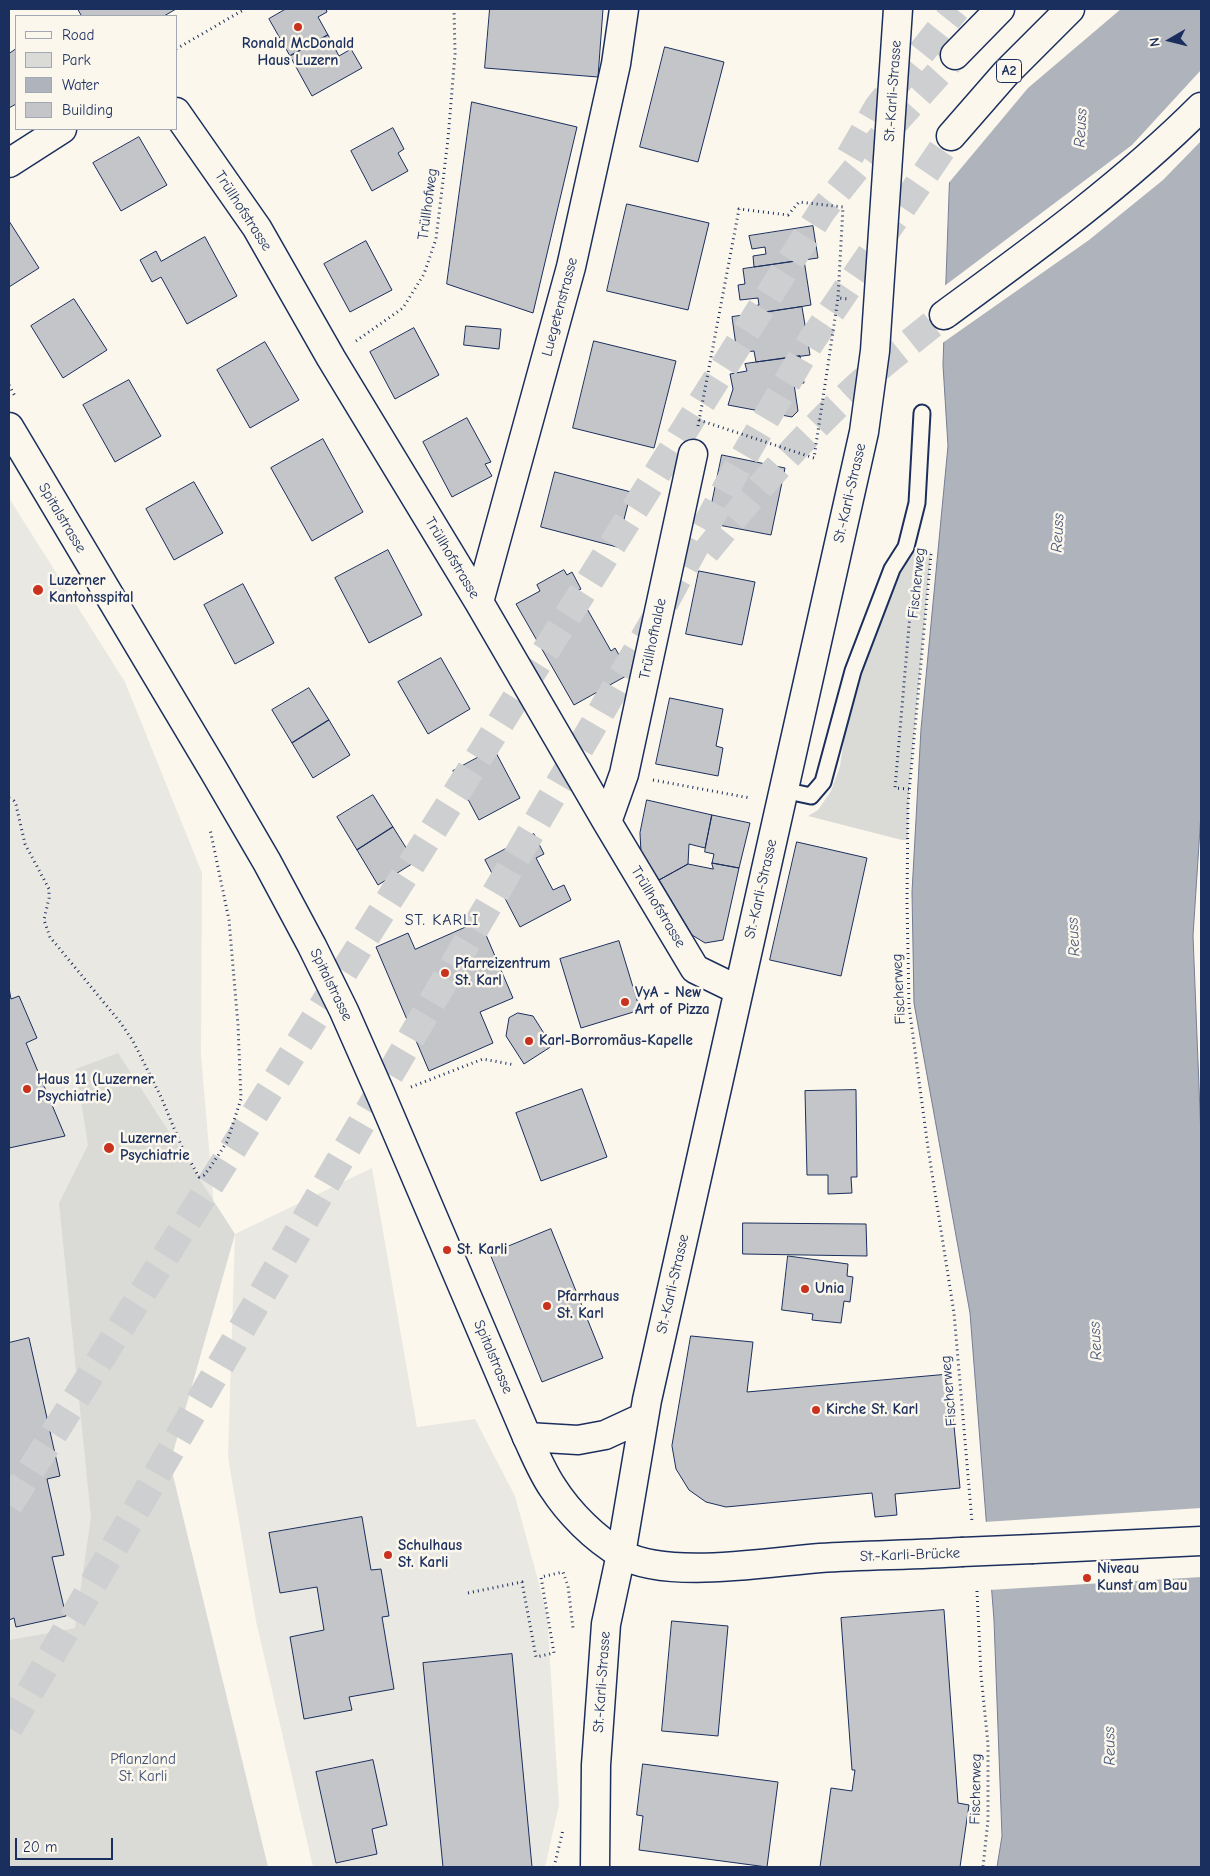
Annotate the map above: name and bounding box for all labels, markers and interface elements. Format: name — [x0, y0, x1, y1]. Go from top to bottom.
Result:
legend — [15, 15, 178, 130]
north arrow — [1145, 15, 1195, 65]
marker: Ronald McDonald Haus Luzern — [292, 21, 304, 33]
text: Road — [62, 26, 94, 44]
place label: Ronald McDonald Haus Luzern — [242, 35, 354, 70]
text: N — [1146, 36, 1164, 48]
street label: St.-Karli-Strasse — [880, 40, 906, 142]
text: Park — [62, 51, 91, 69]
road number: A2 — [996, 59, 1022, 82]
text: Water — [62, 76, 99, 94]
text: Building — [62, 101, 113, 119]
water label: Reuss — [1070, 108, 1092, 148]
street label: Trüllhofweg — [414, 167, 442, 241]
street label: Trüllhofstrasse — [210, 168, 276, 254]
street label: Luegetenstrasse — [538, 256, 582, 358]
street label: St.-Karli-Strasse — [830, 441, 870, 545]
street label: Spitalstrasse — [34, 480, 90, 556]
water label: Reuss — [1047, 513, 1069, 553]
street label: Trüllhofstrasse — [421, 514, 483, 602]
street label: Fischerweg — [904, 547, 930, 619]
place label: Luzerner Kantonsspital — [49, 572, 134, 607]
marker: Luzerner Kantonsspital — [31, 583, 45, 597]
street label: Trüllhofhalde — [636, 597, 670, 681]
street label: St.-Karli-Strasse — [741, 837, 781, 941]
street label: Trüllhofstrasse — [627, 863, 689, 951]
district label: ST. KARLI — [404, 910, 480, 930]
water label: Reuss — [1063, 917, 1085, 957]
street label: Spitalstrasse — [306, 946, 356, 1024]
street label: Fischerweg — [888, 953, 910, 1025]
place label: Pfarreizentrum St. Karl — [455, 955, 550, 990]
marker: Pfarreizentrum St. Karl — [439, 967, 451, 979]
place label: VyA - New Art of Pizza — [635, 984, 710, 1019]
marker: VyA - New Art of Pizza — [619, 996, 631, 1008]
place label: Karl-Borromäus-Kapelle — [539, 1032, 693, 1050]
marker: Karl-Borromäus-Kapelle — [523, 1035, 535, 1047]
place label: Haus 11 (Luzerner Psychiatrie) — [37, 1071, 154, 1106]
marker: Haus 11 (Luzerner Psychiatrie) — [21, 1083, 33, 1095]
place label: Luzerner Psychiatrie — [120, 1130, 189, 1165]
marker: Luzerner Psychiatrie — [102, 1141, 116, 1155]
street label: St.-Karli-Strasse — [653, 1232, 693, 1336]
place label: St. Karli — [457, 1241, 507, 1259]
marker: St. Karli — [441, 1244, 453, 1256]
place label: Unia — [815, 1280, 844, 1298]
marker: Unia — [799, 1283, 811, 1295]
place label: Pfarrhaus St. Karl — [557, 1288, 619, 1323]
marker: Pfarrhaus St. Karl — [541, 1300, 553, 1312]
street label: Spitalstrasse — [469, 1317, 517, 1397]
water label: Reuss — [1085, 1321, 1107, 1361]
street label: Fischerweg — [937, 1355, 961, 1427]
place label: Kirche St. Karl — [826, 1401, 918, 1419]
marker: Kirche St. Karl — [810, 1404, 822, 1416]
place label: Schulhaus St. Karli — [398, 1537, 462, 1572]
street label: St.-Karli-Brücke — [860, 1544, 960, 1566]
marker: Schulhaus St. Karli — [382, 1549, 394, 1561]
place label: Niveau Kunst am Bau — [1097, 1560, 1187, 1595]
marker: Niveau Kunst am Bau — [1081, 1572, 1093, 1584]
street label: St.-Karli-Strasse — [589, 1631, 615, 1733]
water label: Reuss — [1100, 1726, 1120, 1766]
park label: Pflanzland St. Karli — [110, 1751, 176, 1786]
street label: Fischerweg — [966, 1753, 986, 1825]
scale bar — [18, 1828, 115, 1860]
text: 20 m — [23, 1838, 57, 1856]

